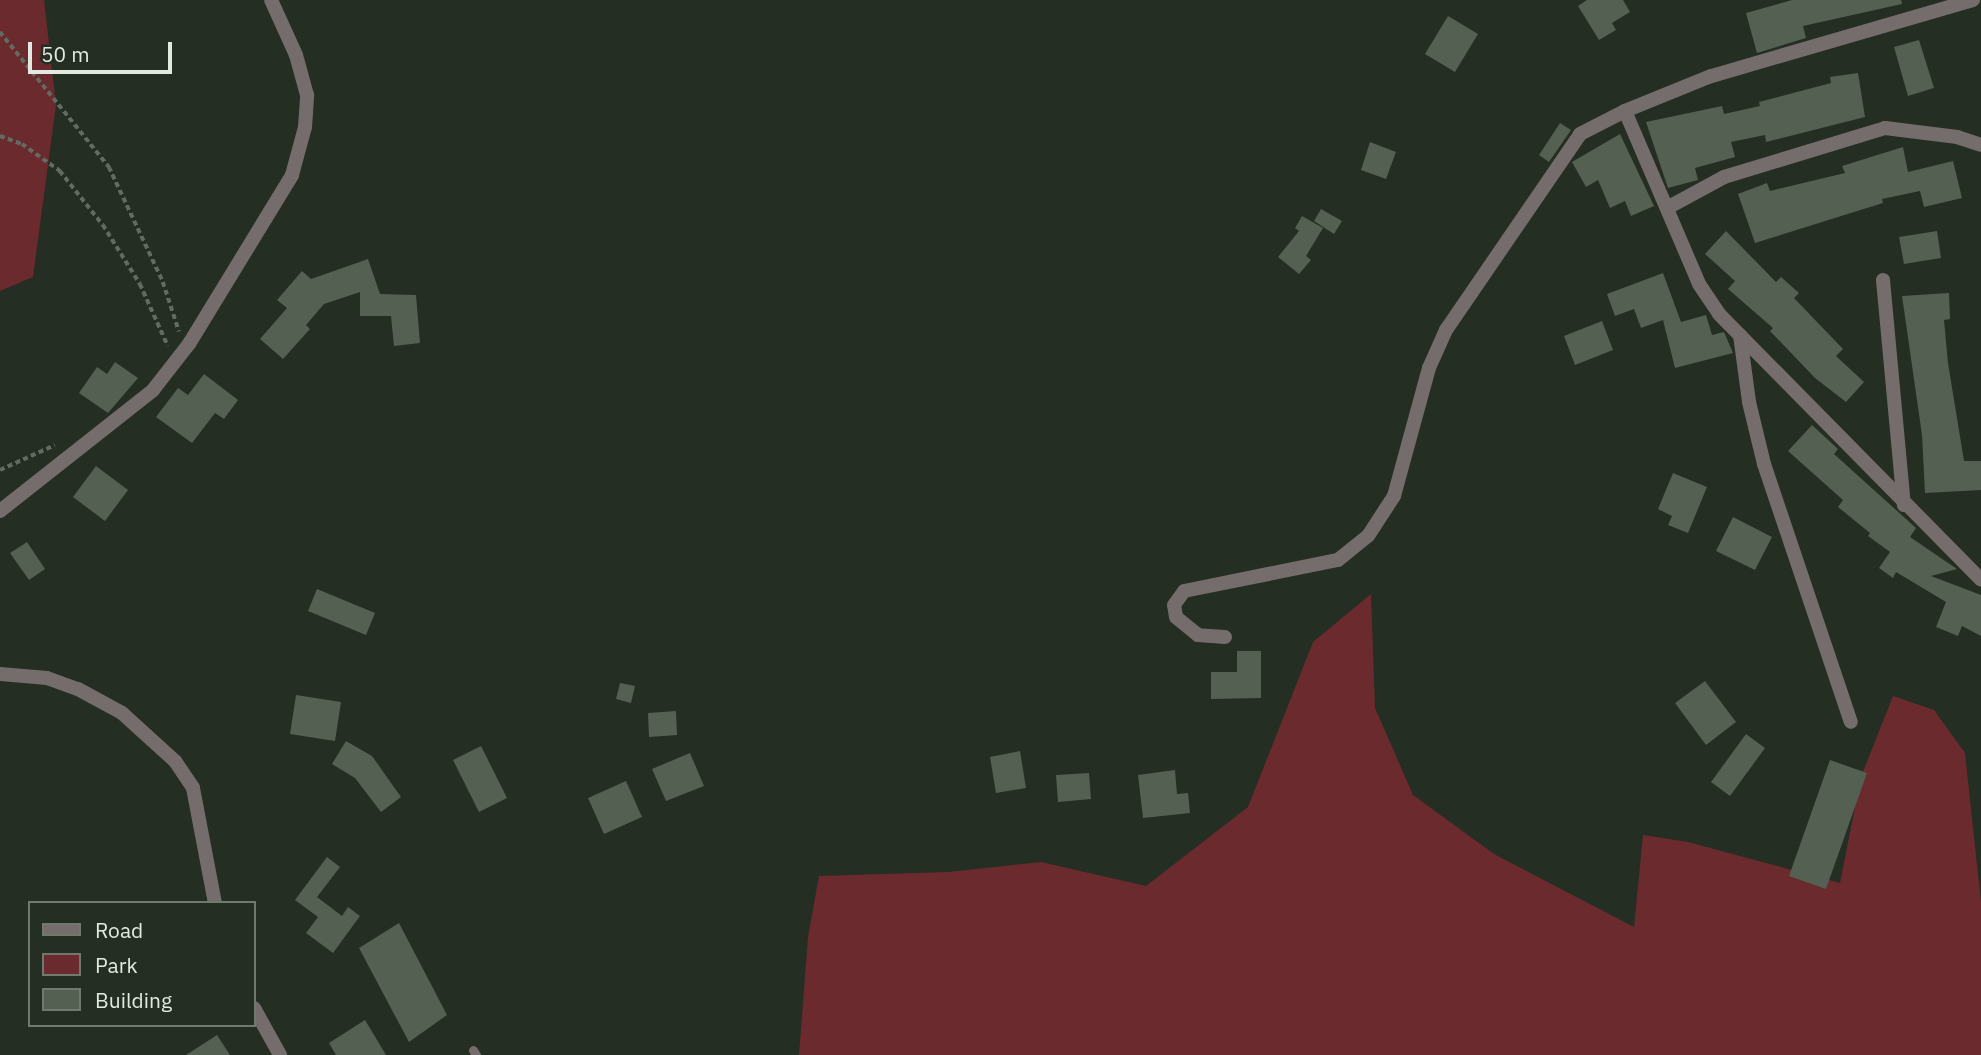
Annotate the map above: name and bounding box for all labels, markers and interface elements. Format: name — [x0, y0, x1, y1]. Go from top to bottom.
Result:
scale bar — [32, 28, 175, 72]
text: 50 m — [41, 40, 90, 68]
legend — [28, 901, 256, 1027]
text: Road — [95, 916, 143, 944]
text: Park — [95, 951, 138, 979]
text: Building — [95, 986, 172, 1014]

